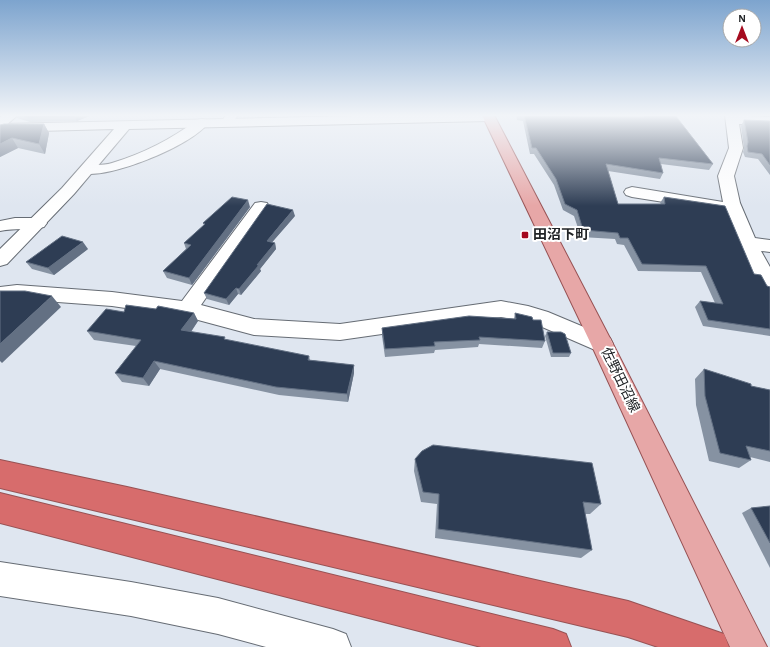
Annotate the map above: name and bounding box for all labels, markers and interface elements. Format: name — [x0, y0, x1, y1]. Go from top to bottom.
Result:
north arrow — [722, 8, 762, 48]
text: N — [738, 13, 746, 24]
place label: 田沼下町 — [533, 227, 589, 242]
marker: 田沼下町 — [520, 230, 530, 240]
street label: 佐野田沼線 — [598, 345, 643, 415]

